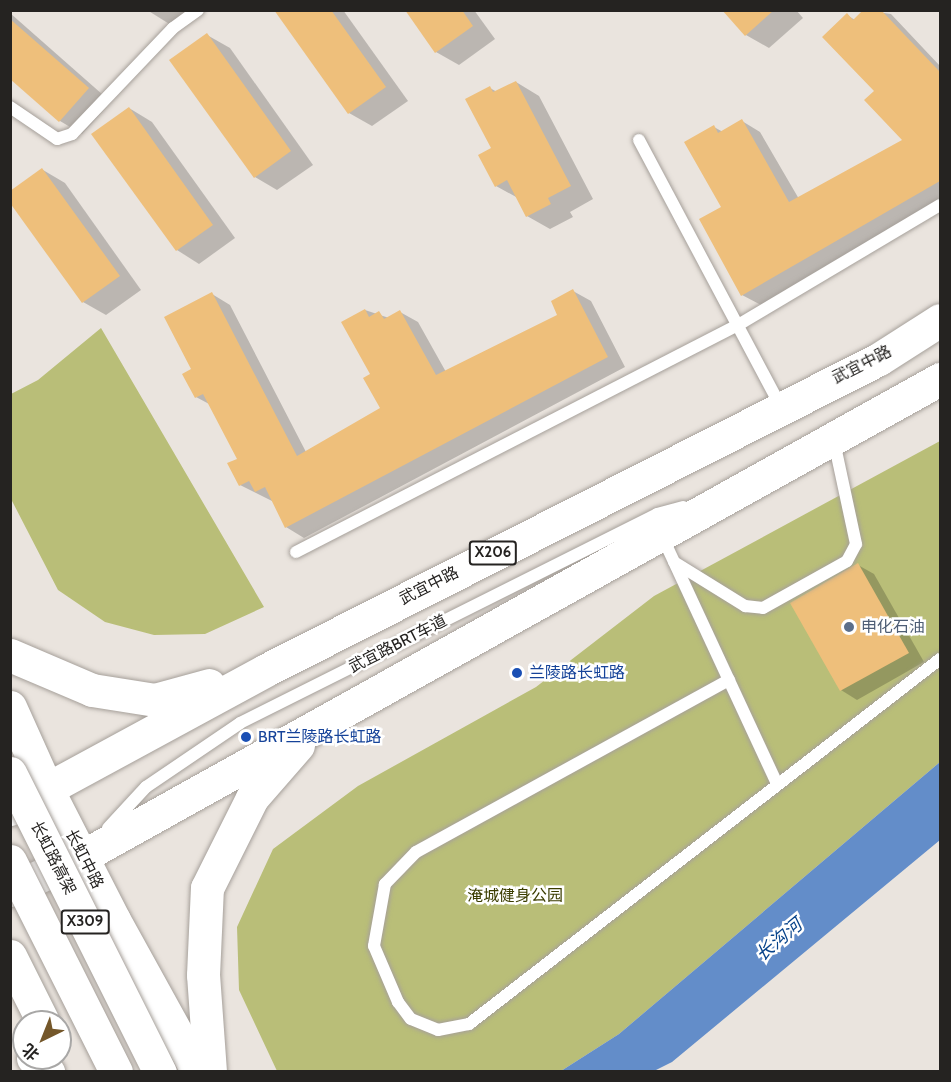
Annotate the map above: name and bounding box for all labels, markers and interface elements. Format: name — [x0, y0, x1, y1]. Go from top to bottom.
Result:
street label: 武宜中路 — [829, 342, 895, 388]
road number: X206 — [468, 541, 518, 565]
street label: 武宜中路 — [396, 563, 462, 609]
street label: 武宜路BRT车道 — [346, 611, 450, 677]
place label: 申化石油 — [861, 617, 925, 637]
marker: 申化石油 — [842, 620, 856, 634]
place label: 兰陵路长虹路 — [529, 663, 625, 683]
marker: 兰陵路长虹路 — [510, 666, 524, 680]
place label: BRT兰陵路长虹路 — [258, 727, 382, 747]
marker: BRT兰陵路长虹路 — [239, 730, 253, 744]
street label: 长虹路高架 — [26, 818, 80, 898]
street label: 长虹中路 — [61, 826, 107, 892]
park label: 淹城健身公园 — [467, 886, 563, 906]
road number: X309 — [60, 910, 110, 934]
water label: 长沟河 — [751, 914, 807, 966]
north arrow — [12, 1010, 72, 1070]
text: 北 — [18, 1040, 43, 1064]

